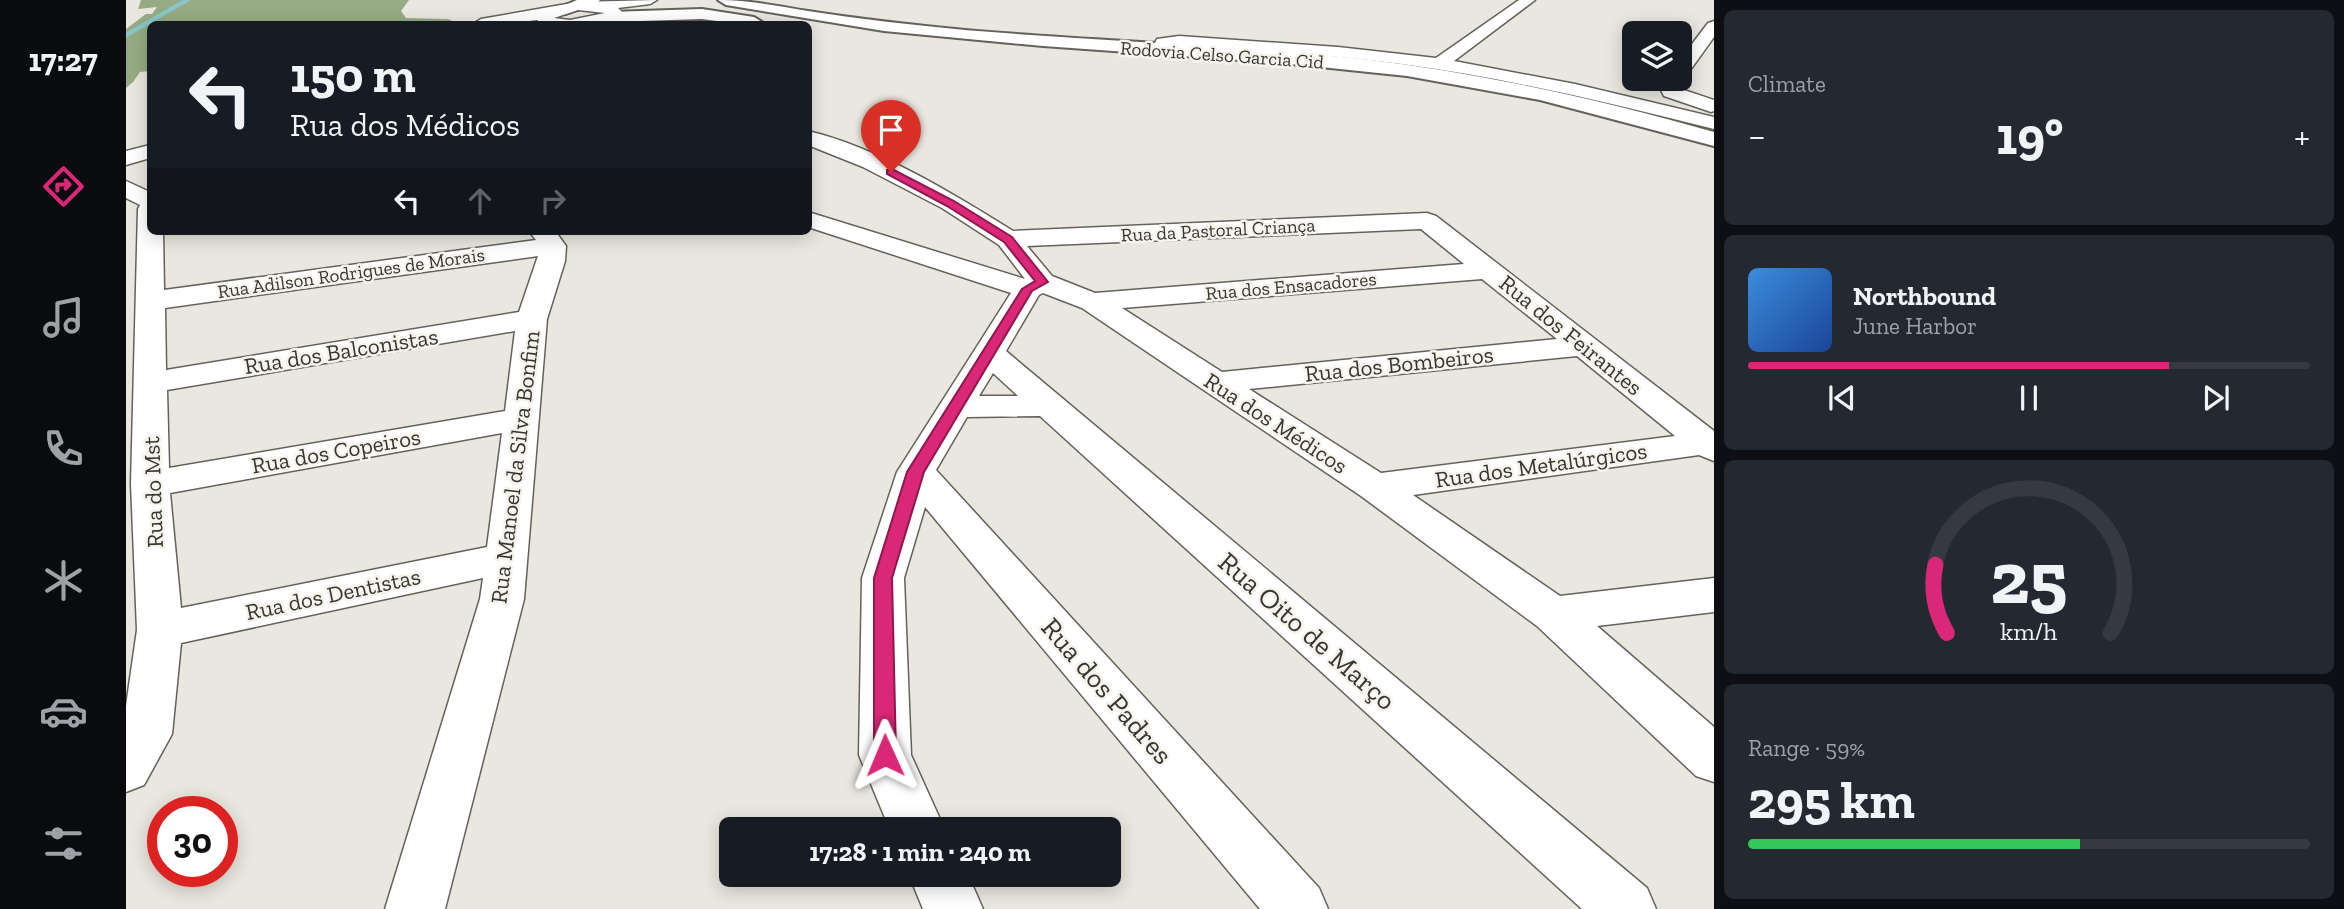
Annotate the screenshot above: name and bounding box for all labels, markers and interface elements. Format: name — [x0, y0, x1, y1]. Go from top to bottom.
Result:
map controls — [1622, 21, 1692, 91]
button: layers — [1622, 21, 1692, 91]
street label: Rodovia Celso Garcia Cid — [1119, 36, 1325, 74]
text: 17:27 — [28, 41, 98, 79]
text: 150 m — [290, 46, 416, 105]
icon: left — [175, 49, 266, 140]
text: Climate — [1748, 70, 1826, 98]
pin — [861, 100, 921, 172]
text: 19° — [1996, 105, 2063, 167]
text: Rua dos Médicos — [290, 106, 520, 144]
icon: arrive — [872, 111, 910, 149]
text: − — [1748, 113, 1766, 159]
text: + — [2294, 113, 2310, 159]
icon: directions — [39, 162, 88, 211]
icon: left — [388, 182, 426, 220]
icon: ahead — [461, 182, 499, 220]
icon: right — [534, 182, 572, 220]
street label: Rua da Pastoral Criança — [1120, 213, 1316, 247]
street label: Rua Adilson Rodrigues de Morais — [216, 243, 486, 303]
street label: Rua dos Ensacadores — [1205, 267, 1377, 305]
street label: Rua dos Feirantes — [1494, 269, 1648, 401]
text: Northbound — [1853, 280, 1996, 312]
icon: music — [39, 293, 88, 342]
text: June Harbor — [1853, 312, 1977, 340]
street label: Rua dos Balconistas — [242, 322, 440, 380]
street label: Rua Manoel da Silva Bonfim — [484, 329, 546, 605]
street label: Rua dos Bombeiros — [1303, 340, 1495, 388]
street label: Rua dos Médicos — [1199, 366, 1353, 480]
icon: previous — [1823, 379, 1861, 417]
icon: pause — [2010, 379, 2048, 417]
icon: next — [2197, 379, 2235, 417]
street label: Rua dos Copeiros — [249, 422, 423, 480]
icon: phone — [39, 424, 88, 473]
street label: Rua do Mst — [137, 435, 169, 548]
street label: Rua dos Metalúrgicos — [1433, 436, 1649, 494]
text: 25 — [1990, 534, 2068, 622]
street label: Rua Oito de Março — [1212, 545, 1402, 717]
icon: climate — [39, 556, 88, 605]
street label: Rua dos Dentistas — [243, 562, 423, 626]
street label: Rua dos Padres — [1034, 611, 1180, 771]
text: km/h — [2000, 616, 2058, 646]
icon: car — [39, 687, 88, 736]
position arrow — [848, 718, 922, 792]
text: Range · 59% — [1748, 734, 1865, 762]
text: 295 km — [1748, 769, 1915, 831]
speed limit sign: 30 — [147, 796, 238, 887]
icon: filters — [39, 819, 88, 868]
text: 17:28 · 1 min · 240 m — [809, 836, 1031, 868]

